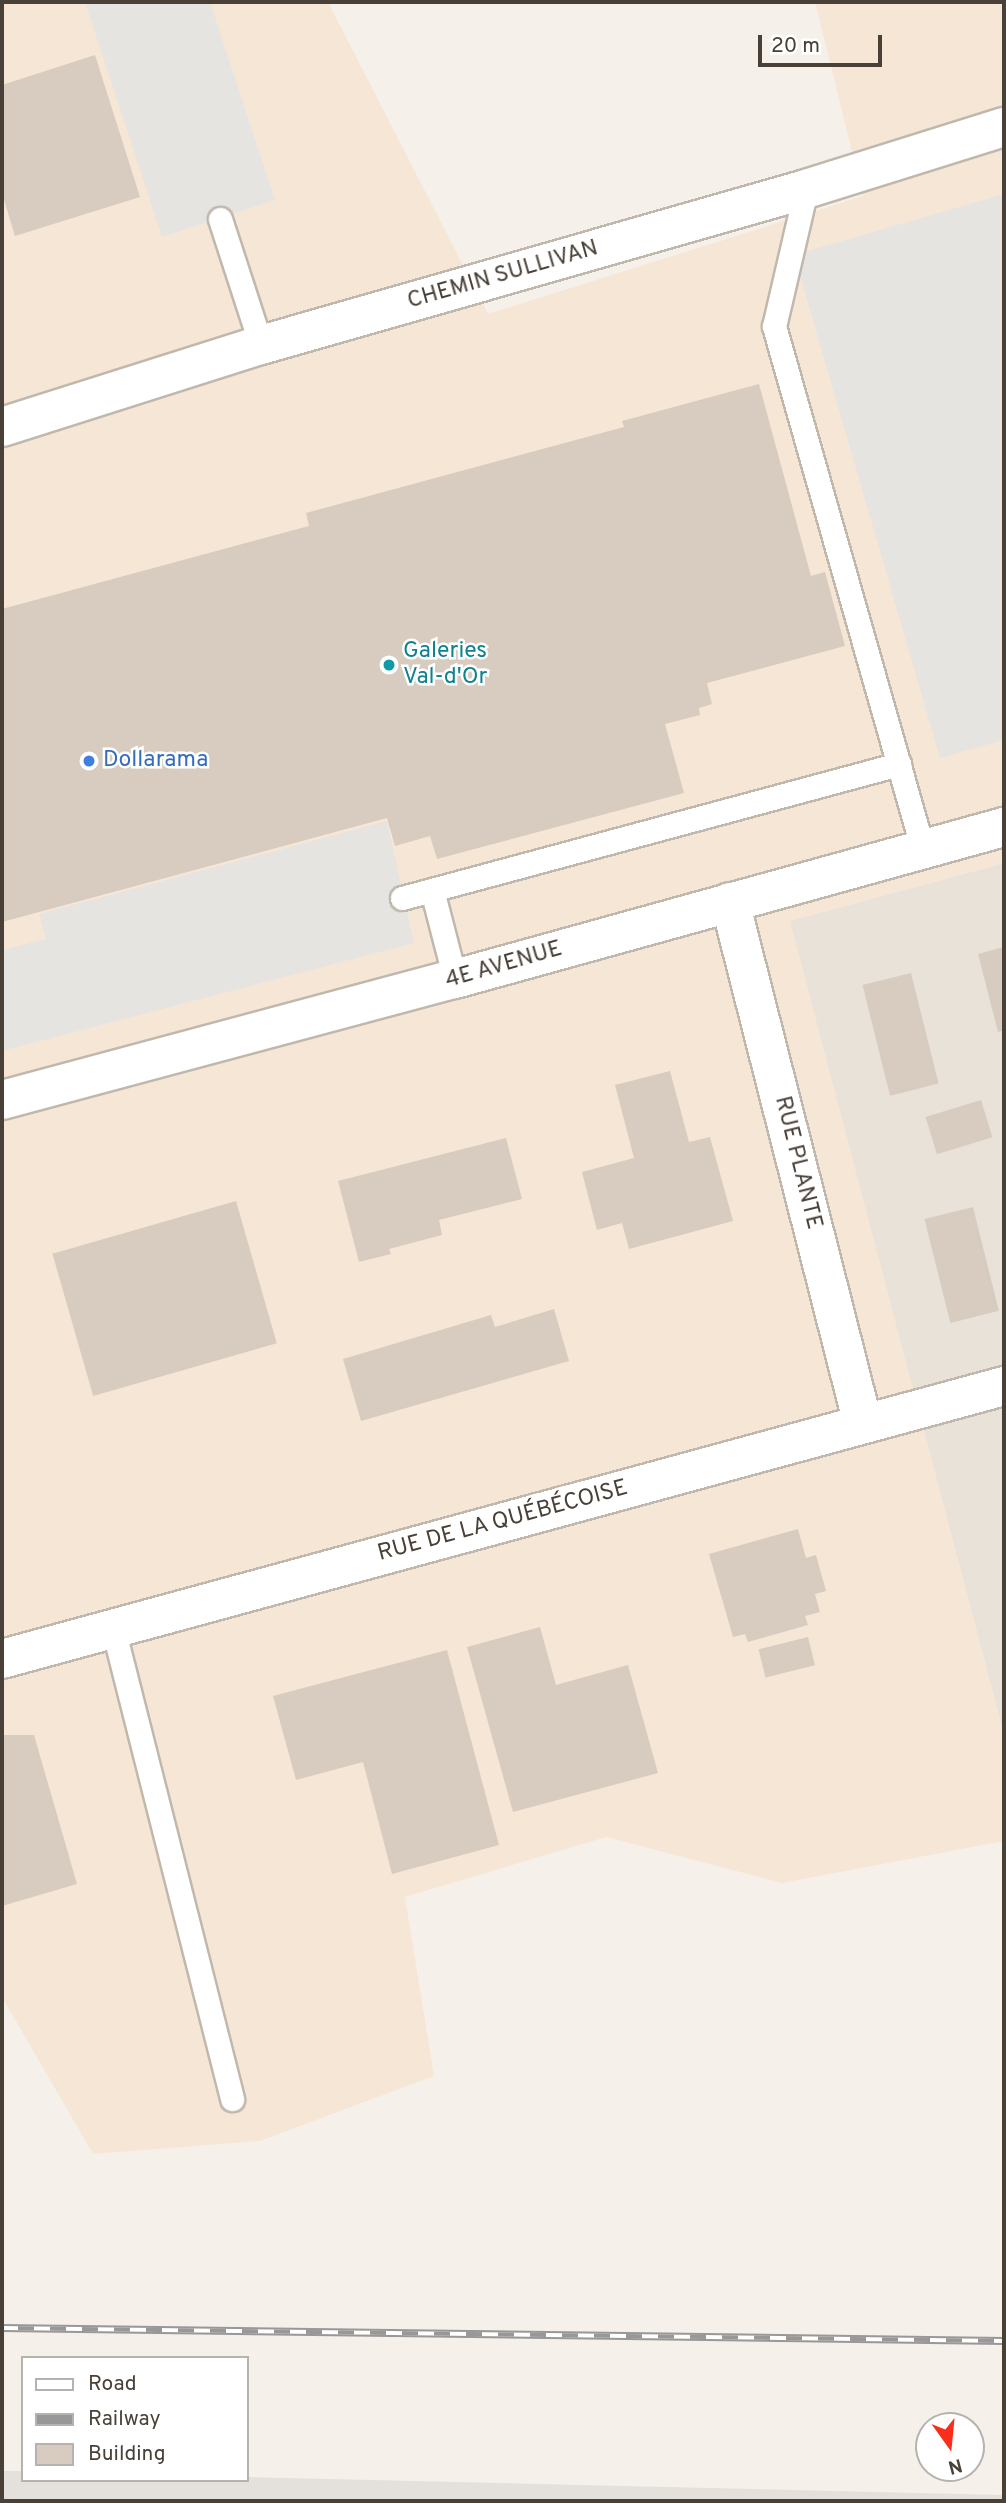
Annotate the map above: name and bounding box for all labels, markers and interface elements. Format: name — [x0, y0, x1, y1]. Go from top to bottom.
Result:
scale bar — [761, 21, 885, 65]
text: 20 m — [771, 33, 820, 60]
street label: CHEMIN SULLIVAN — [405, 236, 601, 316]
place label: Galeries Val-d'Or — [403, 638, 488, 692]
marker: Galeries Val-d'Or — [381, 657, 397, 673]
place label: Dollarama — [103, 747, 208, 775]
marker: Dollarama — [81, 753, 97, 769]
street label: 4E AVENUE — [442, 936, 566, 996]
street label: RUE PLANTE — [767, 1094, 827, 1232]
street label: RUE DE LA QUÉBÉCOISE — [374, 1475, 632, 1569]
legend — [21, 2356, 248, 2482]
text: Road — [88, 2371, 137, 2398]
text: Railway — [88, 2406, 161, 2433]
north arrow — [915, 2412, 985, 2482]
text: Building — [88, 2441, 166, 2468]
text: N — [945, 2452, 965, 2479]

